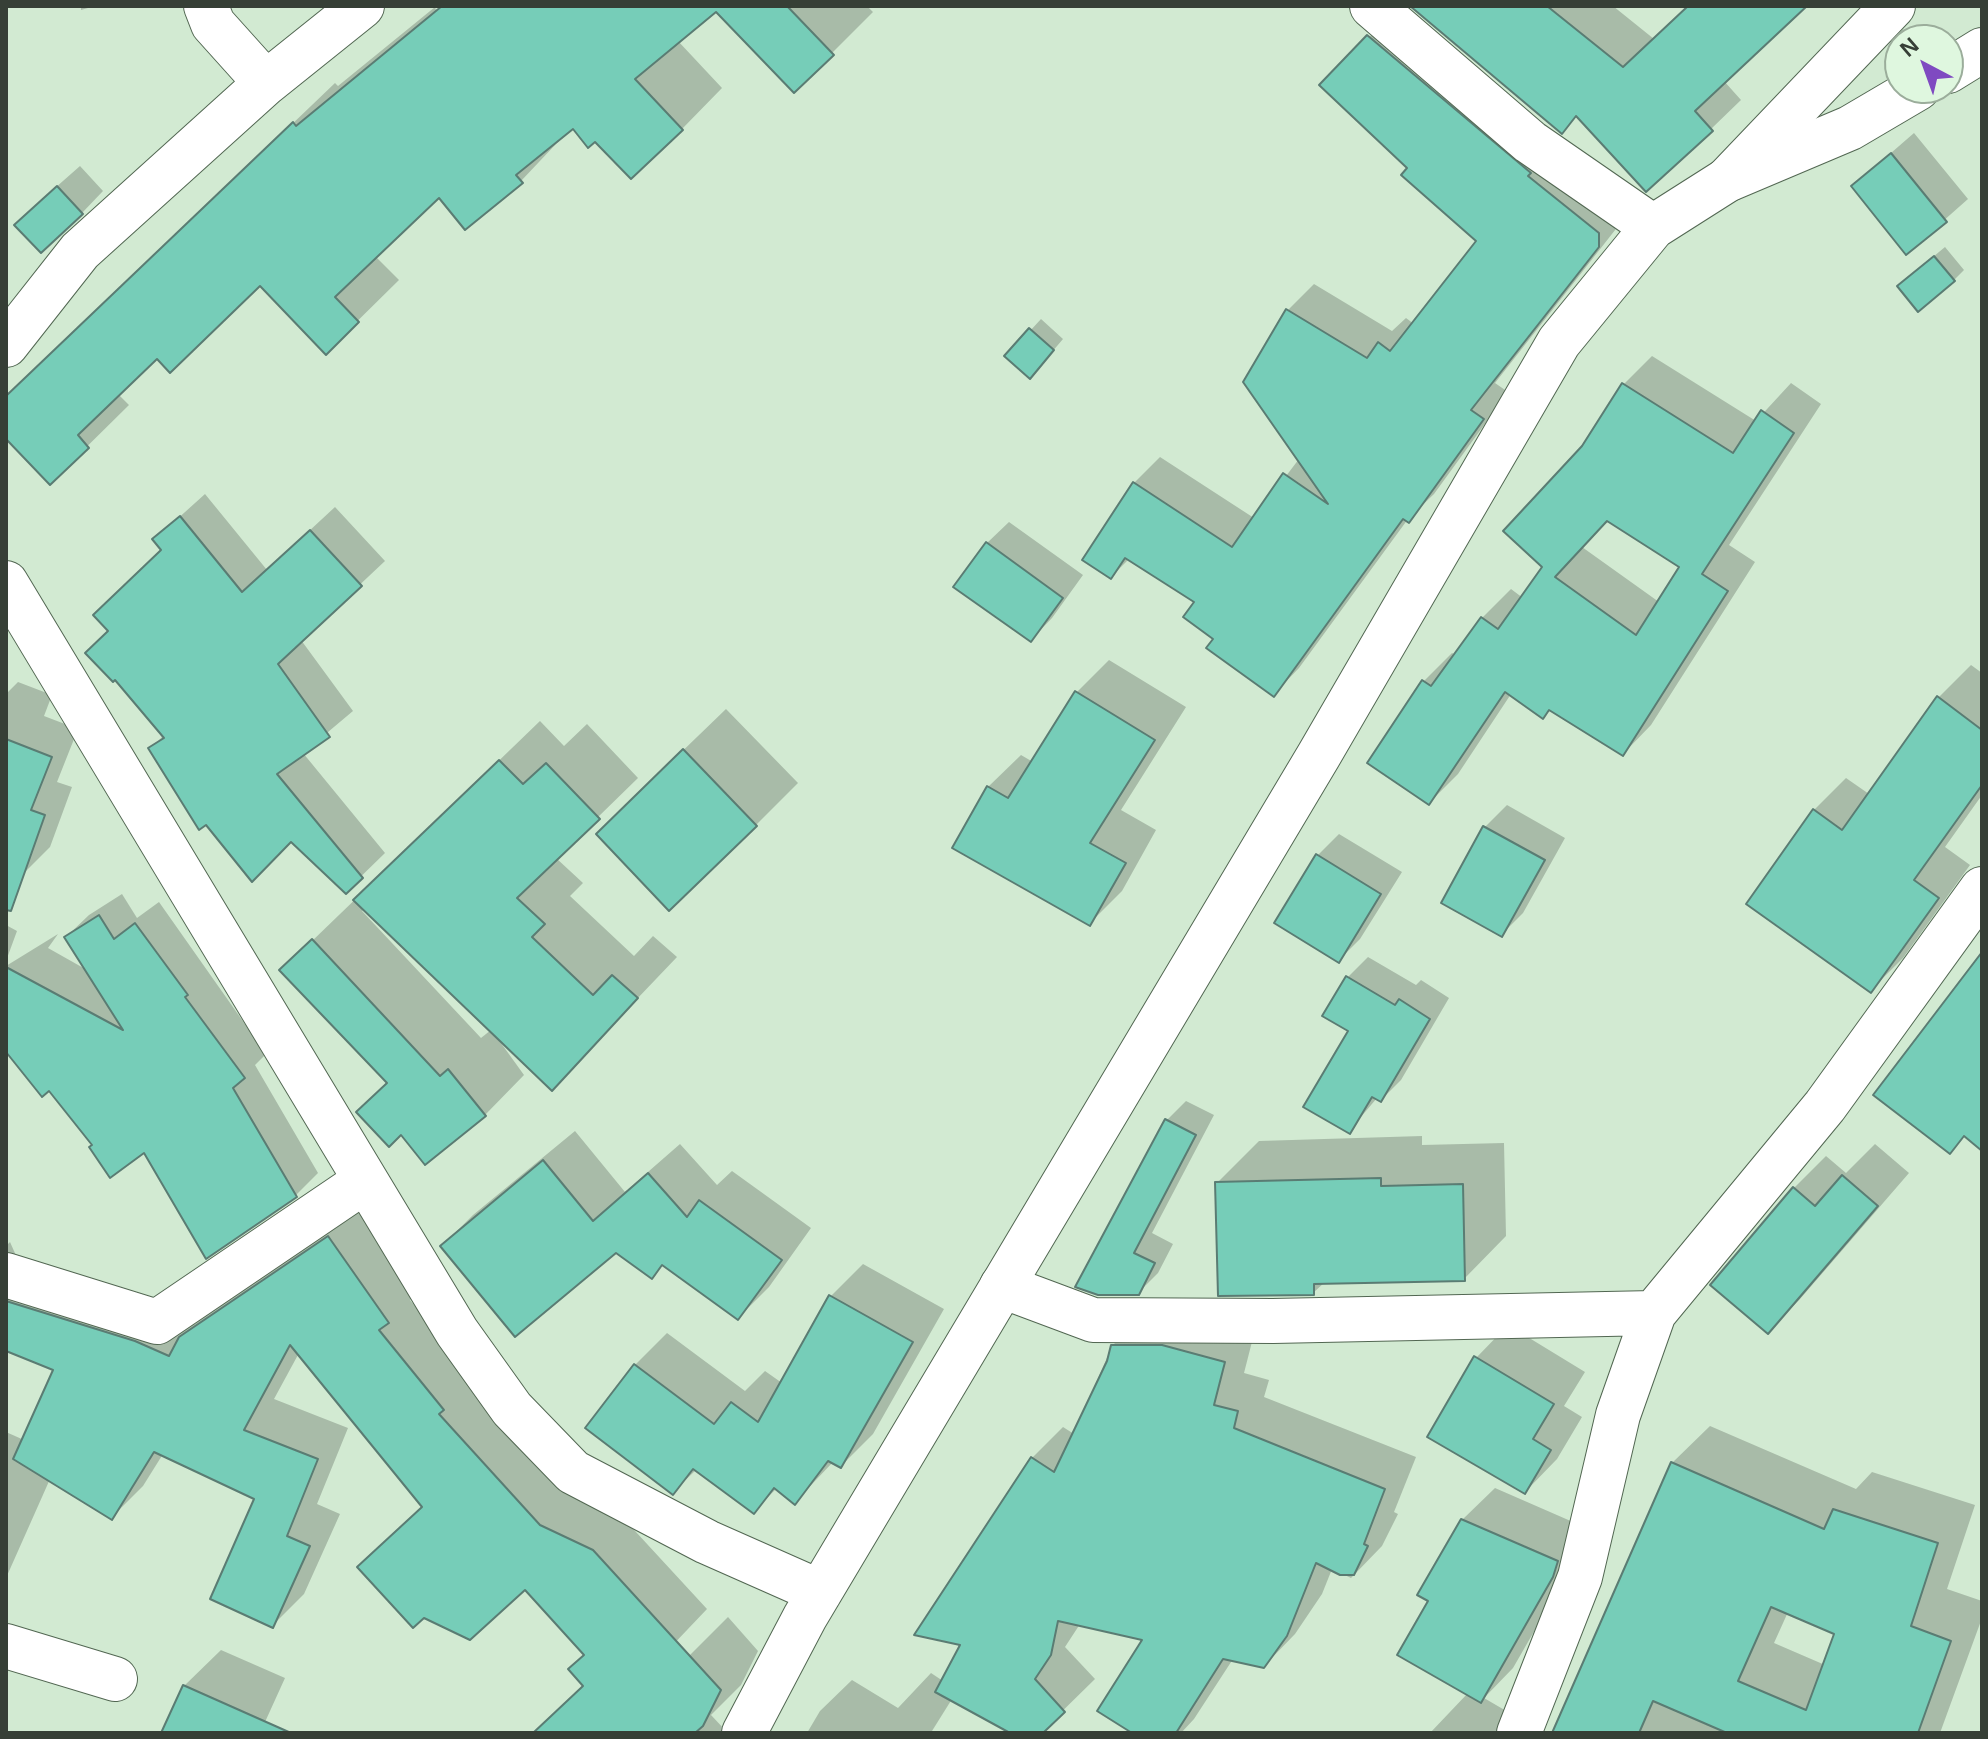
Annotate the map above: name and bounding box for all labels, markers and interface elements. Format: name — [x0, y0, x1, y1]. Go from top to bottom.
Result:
north arrow — [1884, 24, 1964, 104]
text: N — [1895, 32, 1923, 62]

